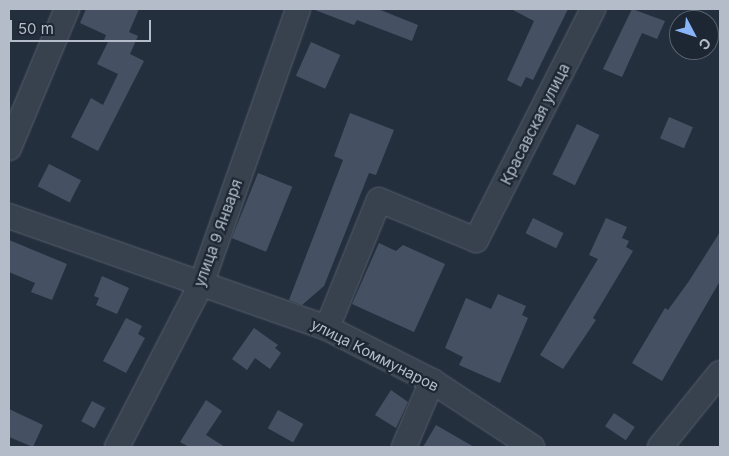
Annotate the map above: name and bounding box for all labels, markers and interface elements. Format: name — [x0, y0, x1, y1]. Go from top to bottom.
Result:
scale bar — [12, 10, 154, 42]
north arrow — [669, 10, 719, 60]
text: 50 m — [18, 19, 54, 38]
text: С — [695, 35, 715, 54]
street label: Красавская улица — [497, 60, 573, 188]
street label: улица 9 Января — [190, 177, 246, 289]
street label: улица Коммунаров — [308, 315, 442, 395]

